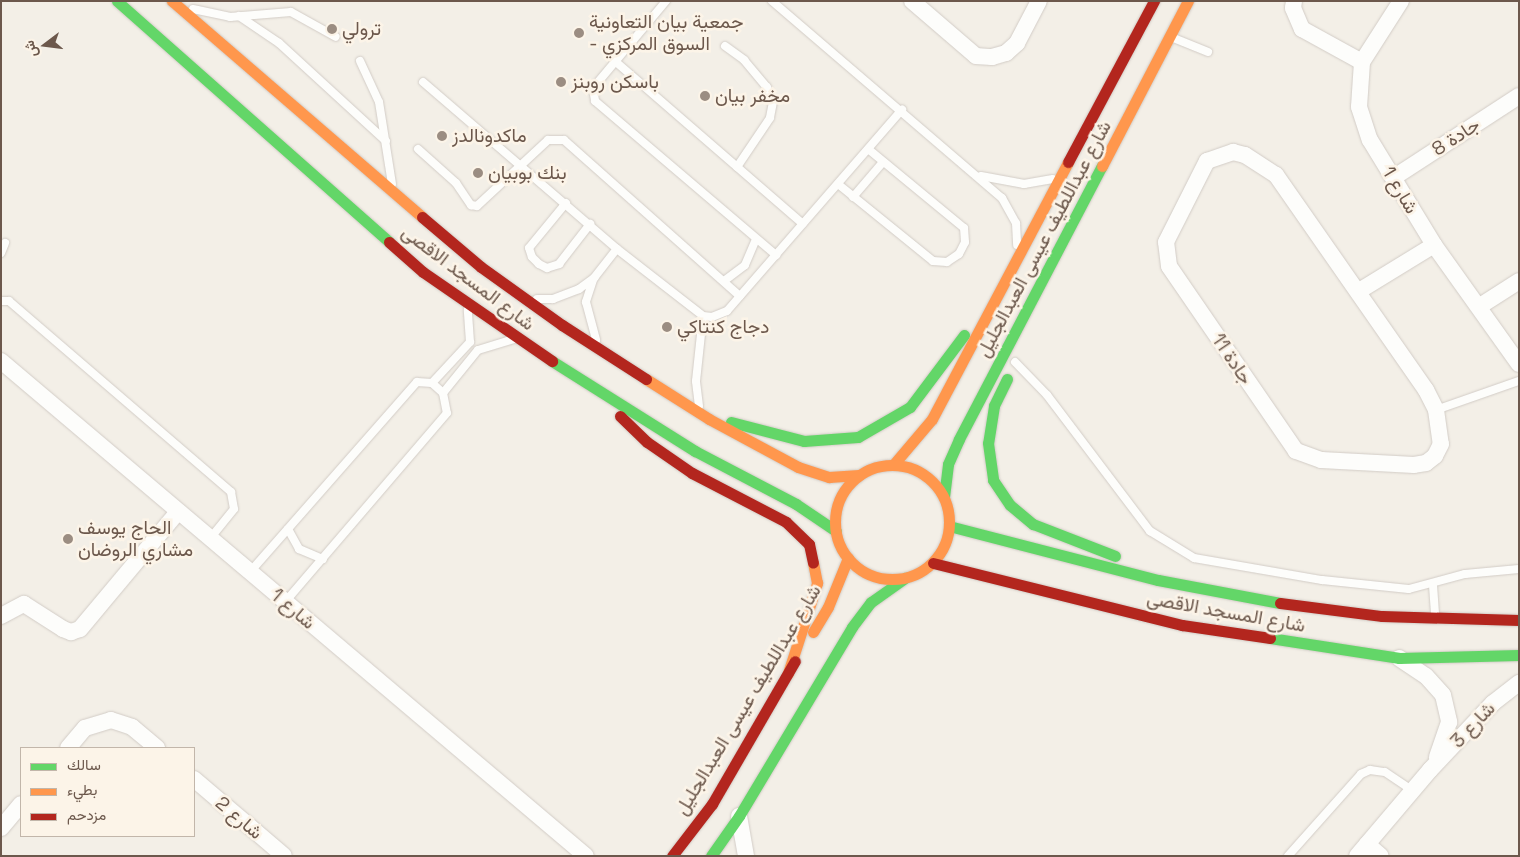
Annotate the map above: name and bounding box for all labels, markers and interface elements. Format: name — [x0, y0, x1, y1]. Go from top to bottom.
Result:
place label: جمعية بيان التعاونية - السوق المركزي — [589, 11, 743, 55]
place label: ترولي — [342, 18, 381, 40]
north arrow — [20, 20, 70, 70]
marker: ترولي — [326, 23, 338, 35]
marker: جمعية بيان التعاونية - السوق المركزي — [573, 27, 585, 39]
text: ش — [20, 38, 41, 59]
place label: باسكن روبنز — [571, 71, 659, 93]
marker: باسكن روبنز — [555, 76, 567, 88]
place label: مخفر بيان — [715, 85, 790, 107]
marker: مخفر بيان — [699, 90, 711, 102]
street label: جادة 8 — [1428, 113, 1484, 161]
street label: شارع عبداللطيف عيسى العبدالجليل — [972, 117, 1116, 361]
place label: ماكدونالدز — [452, 125, 527, 147]
marker: ماكدونالدز — [436, 130, 448, 142]
place label: بنك بوبيان — [488, 162, 567, 184]
street label: شارع 1 — [1377, 162, 1423, 218]
marker: بنك بوبيان — [472, 167, 484, 179]
street label: شارع المسجد الاقصى — [397, 221, 539, 335]
place label: دجاج كنتاكي — [677, 316, 769, 338]
marker: دجاج كنتاكي — [661, 321, 673, 333]
street label: جادة 11 — [1207, 329, 1257, 389]
place label: الحاج يوسف مشاري الروضان — [78, 517, 193, 561]
marker: الحاج يوسف مشاري الروضان — [62, 533, 74, 545]
street label: شارع عبداللطيف عيسى العبدالجليل — [670, 581, 826, 819]
street label: شارع 1 — [266, 584, 320, 634]
street label: شارع المسجد الاقصى — [1145, 587, 1307, 637]
street label: شارع 3 — [1446, 697, 1500, 753]
legend — [20, 747, 195, 837]
text: سالك — [67, 755, 101, 774]
text: بطيء — [67, 780, 97, 799]
street label: شارع 2 — [211, 792, 267, 844]
text: مزدحم — [67, 805, 106, 824]

